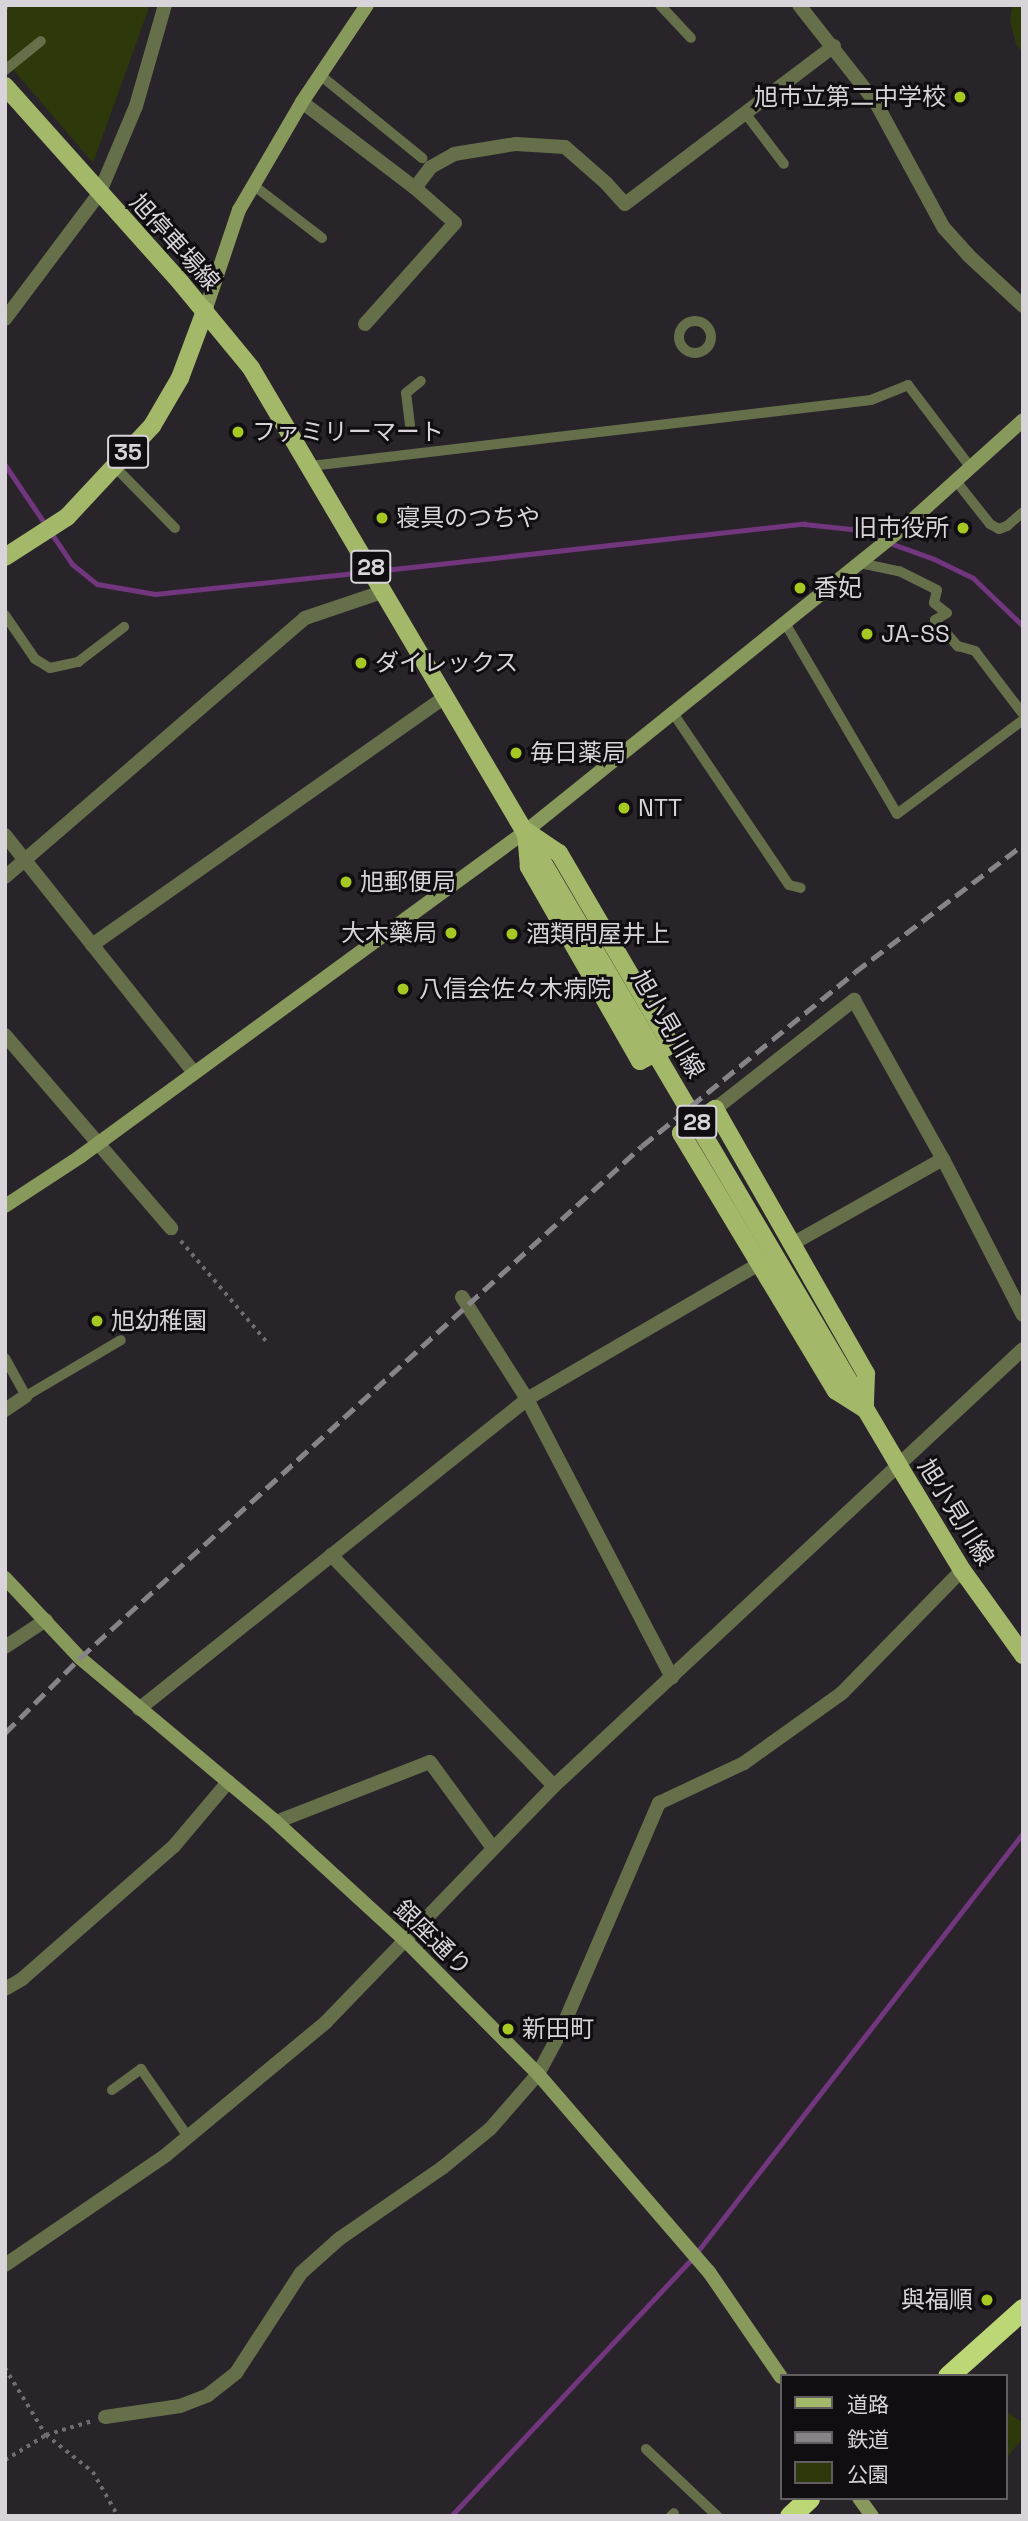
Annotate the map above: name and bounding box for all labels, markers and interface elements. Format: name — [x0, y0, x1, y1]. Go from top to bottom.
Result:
place label: 旭市立第二中学校 — [754, 83, 946, 111]
marker: 旭市立第二中学校 — [952, 89, 968, 105]
street label: 旭停車場線 — [124, 188, 226, 296]
place label: ファミリーマート — [252, 418, 444, 446]
marker: ファミリーマート — [230, 424, 246, 440]
road number: 35 — [107, 432, 149, 472]
place label: 寝具のつちや — [396, 504, 540, 532]
marker: 寝具のつちや — [374, 510, 390, 526]
place label: 旧市役所 — [853, 514, 949, 542]
marker: 旧市役所 — [955, 520, 971, 536]
road number: 28 — [350, 548, 392, 586]
place label: 香妃 — [814, 574, 862, 602]
marker: 香妃 — [792, 580, 808, 596]
place label: JA-SS — [881, 620, 950, 648]
marker: JA-SS — [859, 626, 875, 642]
place label: ダイレックス — [375, 649, 519, 677]
marker: ダイレックス — [353, 655, 369, 671]
place label: 毎日薬局 — [530, 739, 626, 767]
marker: 毎日薬局 — [508, 745, 524, 761]
place label: NTT — [638, 794, 682, 822]
marker: NTT — [616, 800, 632, 816]
place label: 旭郵便局 — [360, 868, 456, 896]
marker: 旭郵便局 — [338, 874, 354, 890]
place label: 大木藥局 — [341, 919, 437, 947]
place label: 酒類問屋井上 — [526, 920, 670, 948]
marker: 大木藥局 — [443, 925, 459, 941]
marker: 酒類問屋井上 — [504, 926, 520, 942]
street label: 旭小見川線 — [626, 965, 710, 1083]
place label: 八信会佐々木病院 — [419, 975, 611, 1003]
marker: 八信会佐々木病院 — [393, 979, 413, 999]
road number: 28 — [676, 1102, 718, 1142]
place label: 旭幼稚園 — [111, 1307, 207, 1335]
marker: 旭幼稚園 — [89, 1313, 105, 1329]
street label: 旭小見川線 — [912, 1453, 1000, 1571]
street label: 銀座通り — [388, 1894, 478, 1982]
place label: 新田町 — [522, 2015, 594, 2043]
marker: 新田町 — [500, 2021, 516, 2037]
place label: 與福順 — [901, 2286, 973, 2314]
marker: 與福順 — [979, 2292, 995, 2308]
legend — [780, 2374, 1007, 2500]
text: 道路 — [847, 2391, 889, 2418]
text: 鉄道 — [847, 2426, 889, 2453]
text: 公園 — [847, 2461, 889, 2488]

